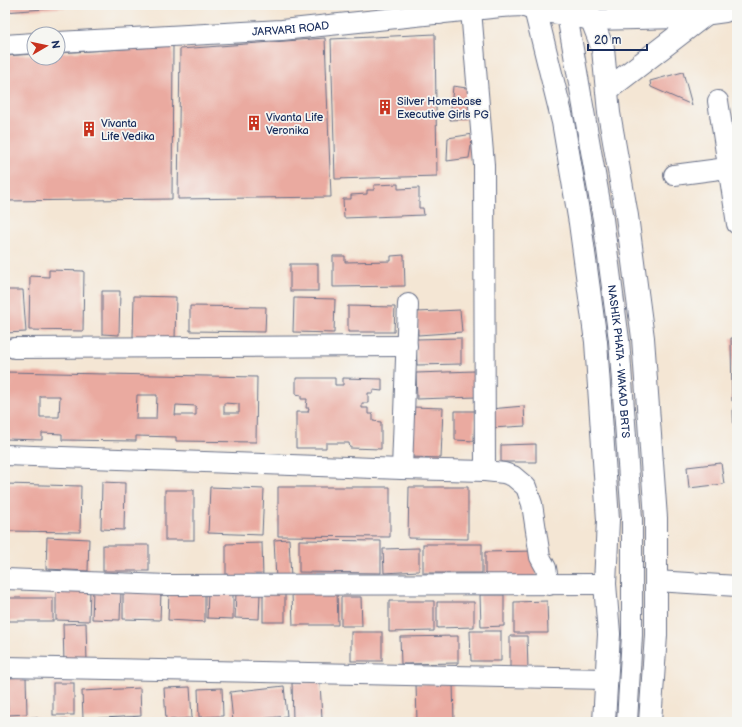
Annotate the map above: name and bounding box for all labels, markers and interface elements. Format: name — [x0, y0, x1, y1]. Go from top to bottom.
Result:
street label: JARVARI ROAD — [252, 19, 330, 39]
north arrow — [26, 26, 66, 66]
scale bar — [588, 26, 647, 52]
text: 20 m — [594, 33, 621, 48]
text: N — [48, 39, 62, 50]
place label: Silver Homebase Executive Girls PG — [397, 95, 489, 121]
building icon: Silver Homebase Executive Girls PG — [376, 98, 394, 116]
place label: Vivanta Life Veronika — [266, 111, 324, 137]
building icon: Vivanta Life Veronika — [245, 114, 263, 132]
place label: Vivanta Life Vedika — [101, 117, 155, 143]
building icon: Vivanta Life Vedika — [80, 120, 98, 138]
street label: NASHIK PHATA - WAKAD BRTS — [605, 284, 632, 439]

